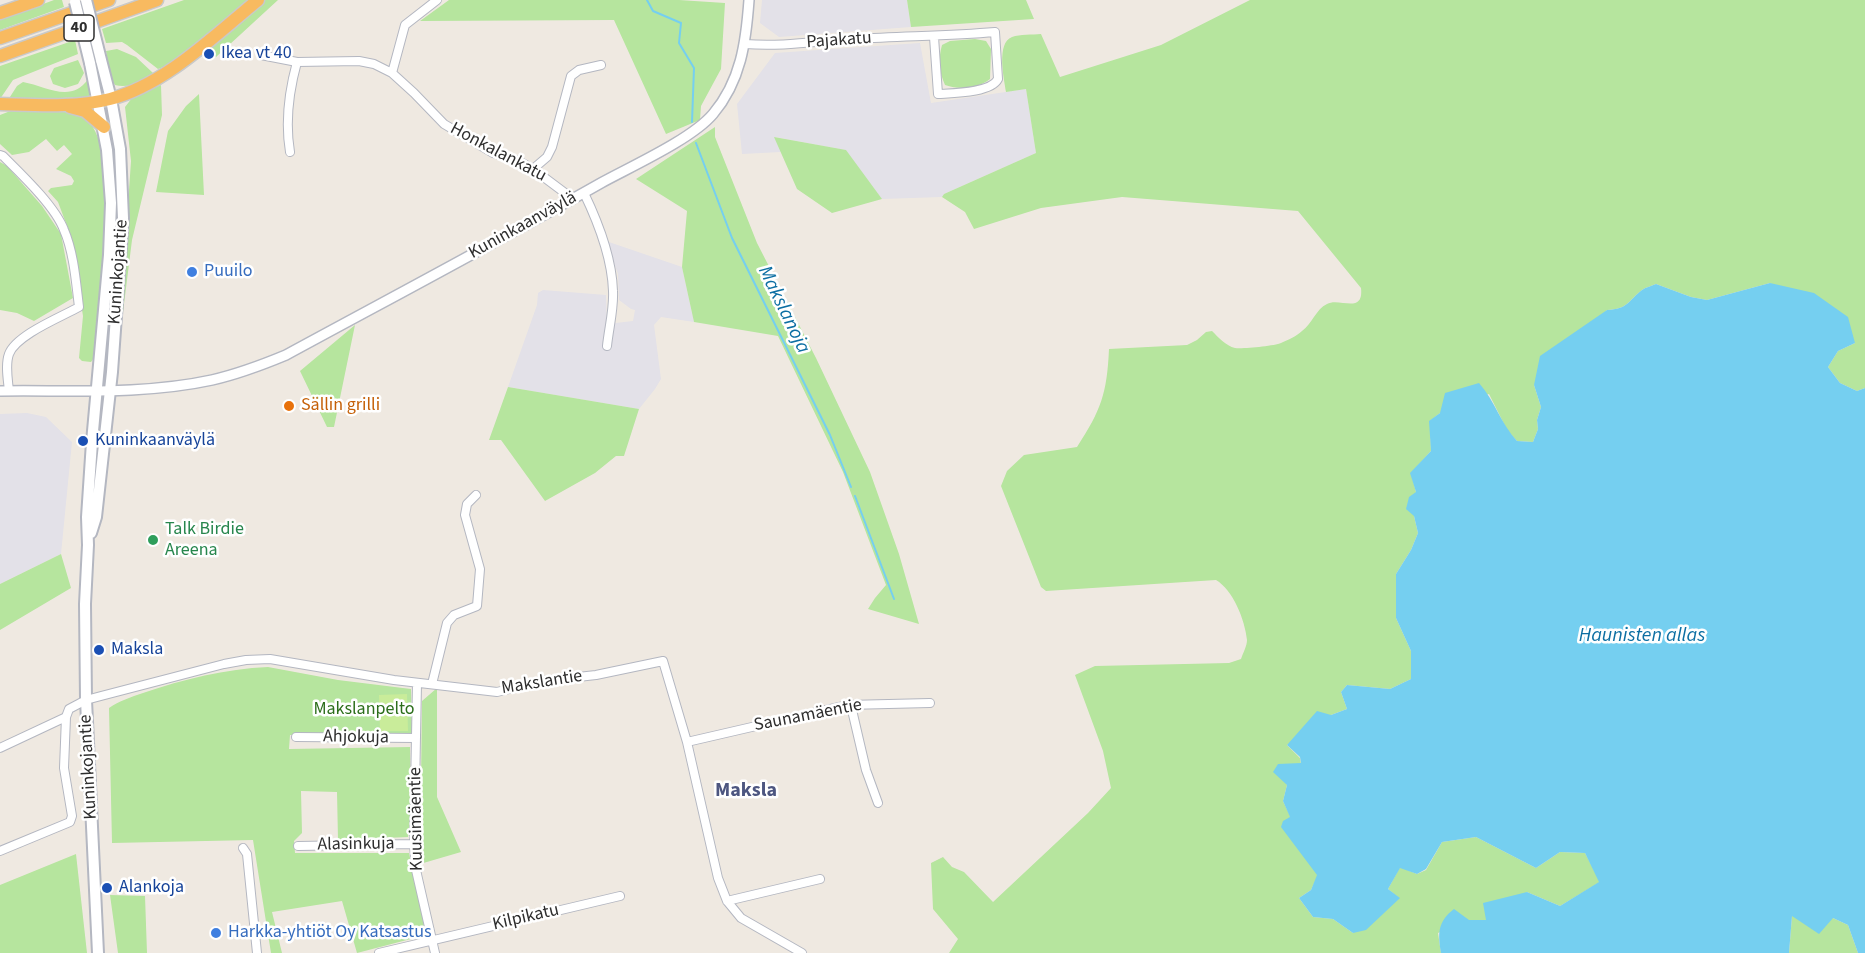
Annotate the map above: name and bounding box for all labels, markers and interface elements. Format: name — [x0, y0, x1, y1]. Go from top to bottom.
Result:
road number: 40 — [64, 15, 94, 41]
street label: Pajakatu — [806, 28, 872, 54]
place label: Ikea vt 40 — [221, 43, 292, 65]
marker: Ikea vt 40 — [202, 47, 216, 61]
street label: Honkalankatu — [446, 119, 550, 187]
street label: Kuninkaanväylä — [465, 187, 581, 265]
street label: Kuninkojantie — [105, 219, 133, 325]
place label: Puuilo — [204, 261, 253, 283]
water label: Makslanoja — [752, 262, 814, 358]
marker: Puuilo — [185, 265, 199, 279]
place label: Sällin grilli — [301, 395, 380, 417]
marker: Sällin grilli — [282, 399, 296, 413]
place label: Kuninkaanväylä — [95, 430, 215, 452]
marker: Kuninkaanväylä — [76, 434, 90, 448]
place label: Talk Birdie Areena — [165, 519, 244, 562]
marker: Talk Birdie Areena — [146, 533, 160, 547]
water label: Haunisten allas — [1579, 625, 1705, 649]
place label: Maksla — [111, 639, 163, 661]
marker: Maksla — [92, 643, 106, 657]
street label: Makslantie — [500, 666, 584, 700]
street label: Saunamäentie — [752, 695, 864, 737]
park label: Makslanpelto — [313, 699, 415, 721]
street label: Kuninkojantie — [75, 714, 103, 820]
street label: Ahjokuja — [323, 727, 389, 749]
street label: Kuusimäentie — [405, 767, 429, 871]
district label: Maksla — [715, 780, 777, 804]
street label: Alasinkuja — [317, 834, 395, 856]
place label: Alankoja — [119, 877, 184, 899]
marker: Alankoja — [100, 881, 114, 895]
street label: Kilpikatu — [491, 900, 561, 936]
place label: Harkka-yhtiöt Oy Katsastus — [228, 922, 432, 944]
marker: Harkka-yhtiöt Oy Katsastus — [209, 926, 223, 940]

